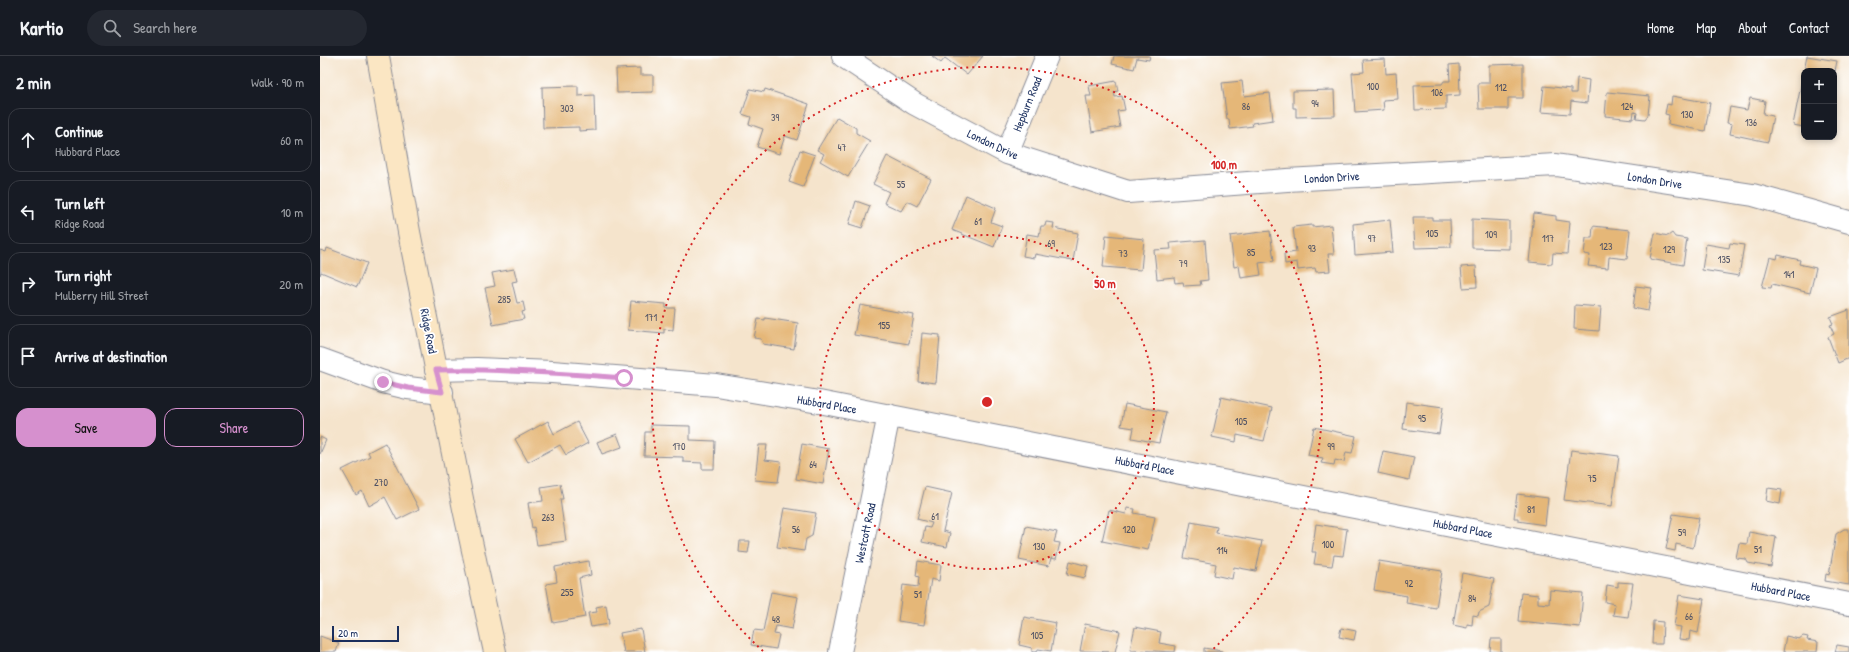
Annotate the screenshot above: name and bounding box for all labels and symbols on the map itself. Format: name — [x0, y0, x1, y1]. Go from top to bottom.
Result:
street label: Hepburn Road — [1008, 74, 1046, 134]
house number: 100 — [1367, 80, 1380, 93]
house number: 112 — [1495, 81, 1507, 94]
house number: 106 — [1431, 86, 1443, 99]
house number: 94 — [1311, 97, 1319, 110]
house number: 86 — [1242, 100, 1250, 113]
house number: 124 — [1621, 100, 1633, 113]
house number: 303 — [560, 102, 574, 115]
house number: 130 — [1681, 108, 1694, 121]
house number: 39 — [771, 111, 779, 124]
house number: 136 — [1745, 116, 1757, 129]
street label: London Drive — [964, 125, 1022, 163]
house number: 47 — [838, 141, 846, 154]
text: 100 m — [1211, 156, 1237, 173]
street label: London Drive — [1304, 167, 1360, 187]
street label: London Drive — [1627, 167, 1684, 193]
house number: 55 — [897, 178, 906, 191]
house number: 61 — [974, 215, 982, 228]
house number: 105 — [1426, 227, 1439, 240]
house number: 109 — [1485, 228, 1497, 241]
house number: 97 — [1368, 232, 1376, 245]
house number: 117 — [1542, 232, 1554, 245]
house number: 69 — [1047, 237, 1055, 250]
house number: 123 — [1600, 240, 1613, 253]
house number: 93 — [1308, 242, 1317, 255]
house number: 129 — [1663, 243, 1675, 256]
house number: 85 — [1247, 246, 1256, 259]
house number: 73 — [1118, 247, 1128, 260]
house number: 135 — [1718, 253, 1731, 266]
house number: 79 — [1179, 257, 1188, 270]
house number: 141 — [1783, 268, 1795, 281]
text: 50 m — [1094, 275, 1116, 292]
house number: 285 — [497, 293, 511, 306]
street label: Ridge Road — [416, 307, 442, 355]
house number: 171 — [645, 311, 657, 324]
house number: 155 — [878, 319, 891, 332]
route start — [615, 369, 633, 387]
route end — [374, 373, 392, 391]
street label: Hubbard Place — [796, 390, 858, 418]
centre of rings — [980, 395, 994, 409]
house number: 95 — [1418, 412, 1427, 425]
house number: 105 — [1235, 415, 1248, 428]
house number: 170 — [672, 440, 686, 453]
house number: 99 — [1327, 440, 1335, 453]
street label: Hubbard Place — [1114, 451, 1176, 479]
house number: 64 — [809, 458, 817, 471]
house number: 75 — [1587, 472, 1597, 485]
house number: 270 — [374, 476, 389, 489]
street label: Westcott Road — [850, 501, 880, 565]
house number: 81 — [1527, 503, 1535, 516]
house number: 61 — [931, 510, 939, 523]
house number: 263 — [541, 511, 555, 524]
street label: Hubbard Place — [1432, 514, 1494, 542]
house number: 56 — [792, 523, 800, 536]
house number: 120 — [1123, 523, 1136, 536]
house number: 59 — [1678, 526, 1686, 539]
house number: 100 — [1322, 538, 1335, 551]
house number: 130 — [1033, 540, 1046, 553]
house number: 51 — [1754, 543, 1762, 556]
house number: 114 — [1216, 544, 1228, 557]
house number: 92 — [1405, 577, 1413, 590]
street label: Hubbard Place — [1750, 577, 1812, 605]
house number: 255 — [560, 586, 574, 599]
house number: 51 — [914, 588, 922, 601]
house number: 84 — [1468, 592, 1476, 605]
house number: 66 — [1685, 610, 1693, 623]
house number: 48 — [772, 613, 780, 626]
scale bar — [332, 624, 399, 643]
house number: 105 — [1031, 629, 1044, 642]

